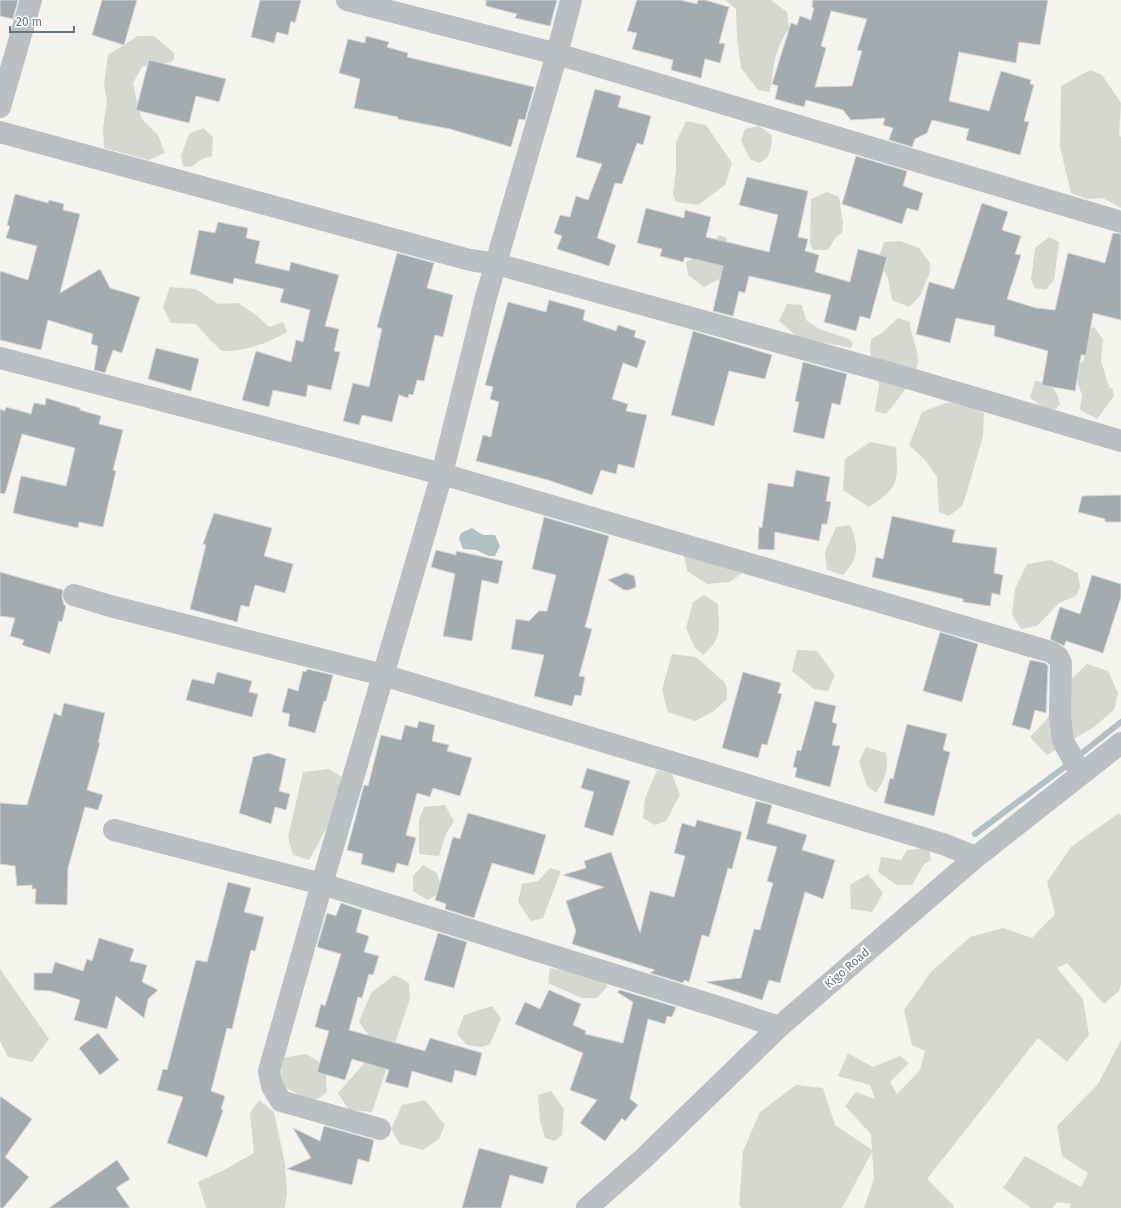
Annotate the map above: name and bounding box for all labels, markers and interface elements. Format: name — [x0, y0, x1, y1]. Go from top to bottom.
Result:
scale bar — [10, 8, 74, 34]
text: 20 m — [16, 15, 42, 29]
street label: Kigo Road — [822, 945, 872, 991]

